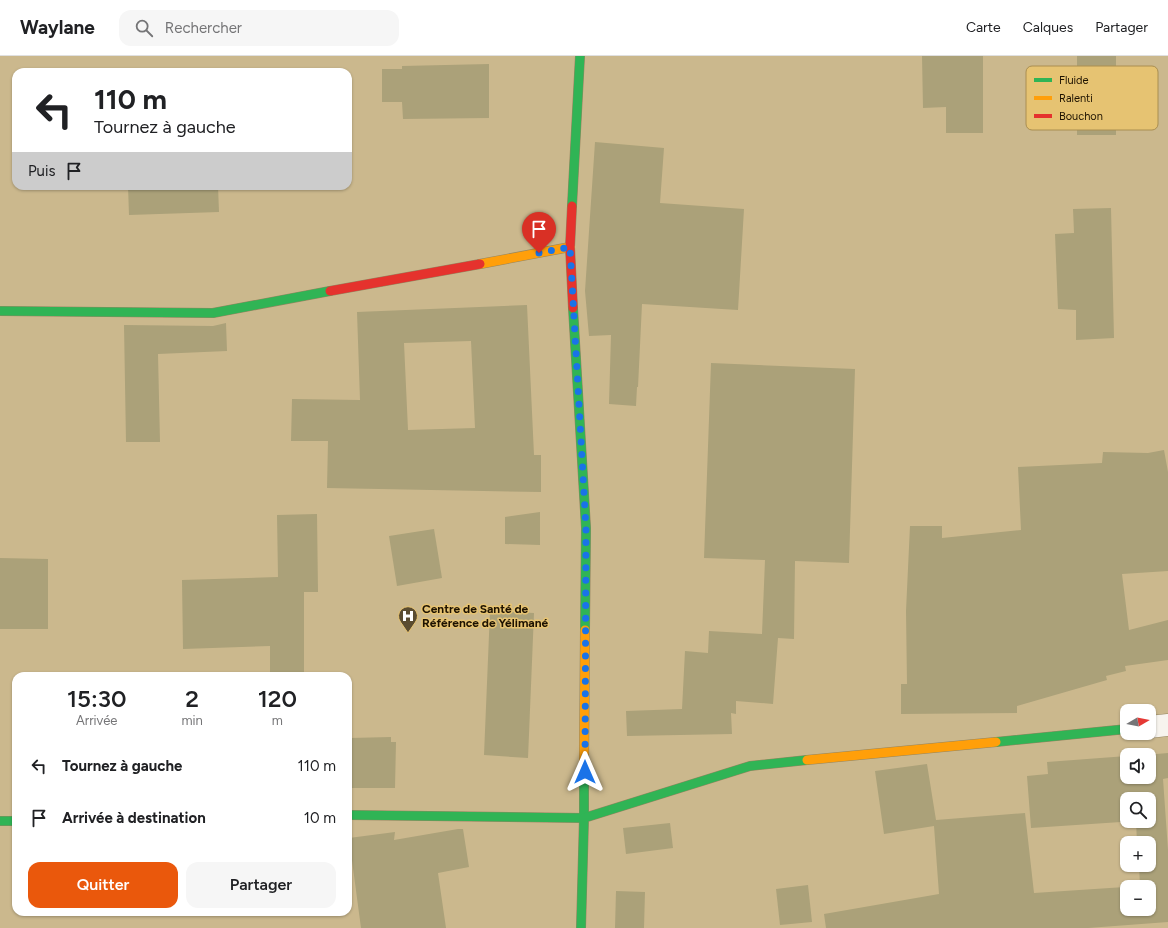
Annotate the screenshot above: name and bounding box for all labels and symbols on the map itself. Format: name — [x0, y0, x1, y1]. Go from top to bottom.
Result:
legend — [1026, 66, 1158, 130]
text: Fluide — [1059, 74, 1089, 87]
text: Ralenti — [1059, 92, 1093, 105]
text: Bouchon — [1059, 110, 1103, 123]
pin — [522, 212, 556, 253]
place label: Centre de Santé de Référence de Yélimané — [422, 602, 549, 630]
hospital icon: Centre de Santé de Référence de Yélimané — [397, 605, 419, 633]
north arrow — [1120, 704, 1156, 740]
position arrow — [564, 751, 606, 793]

